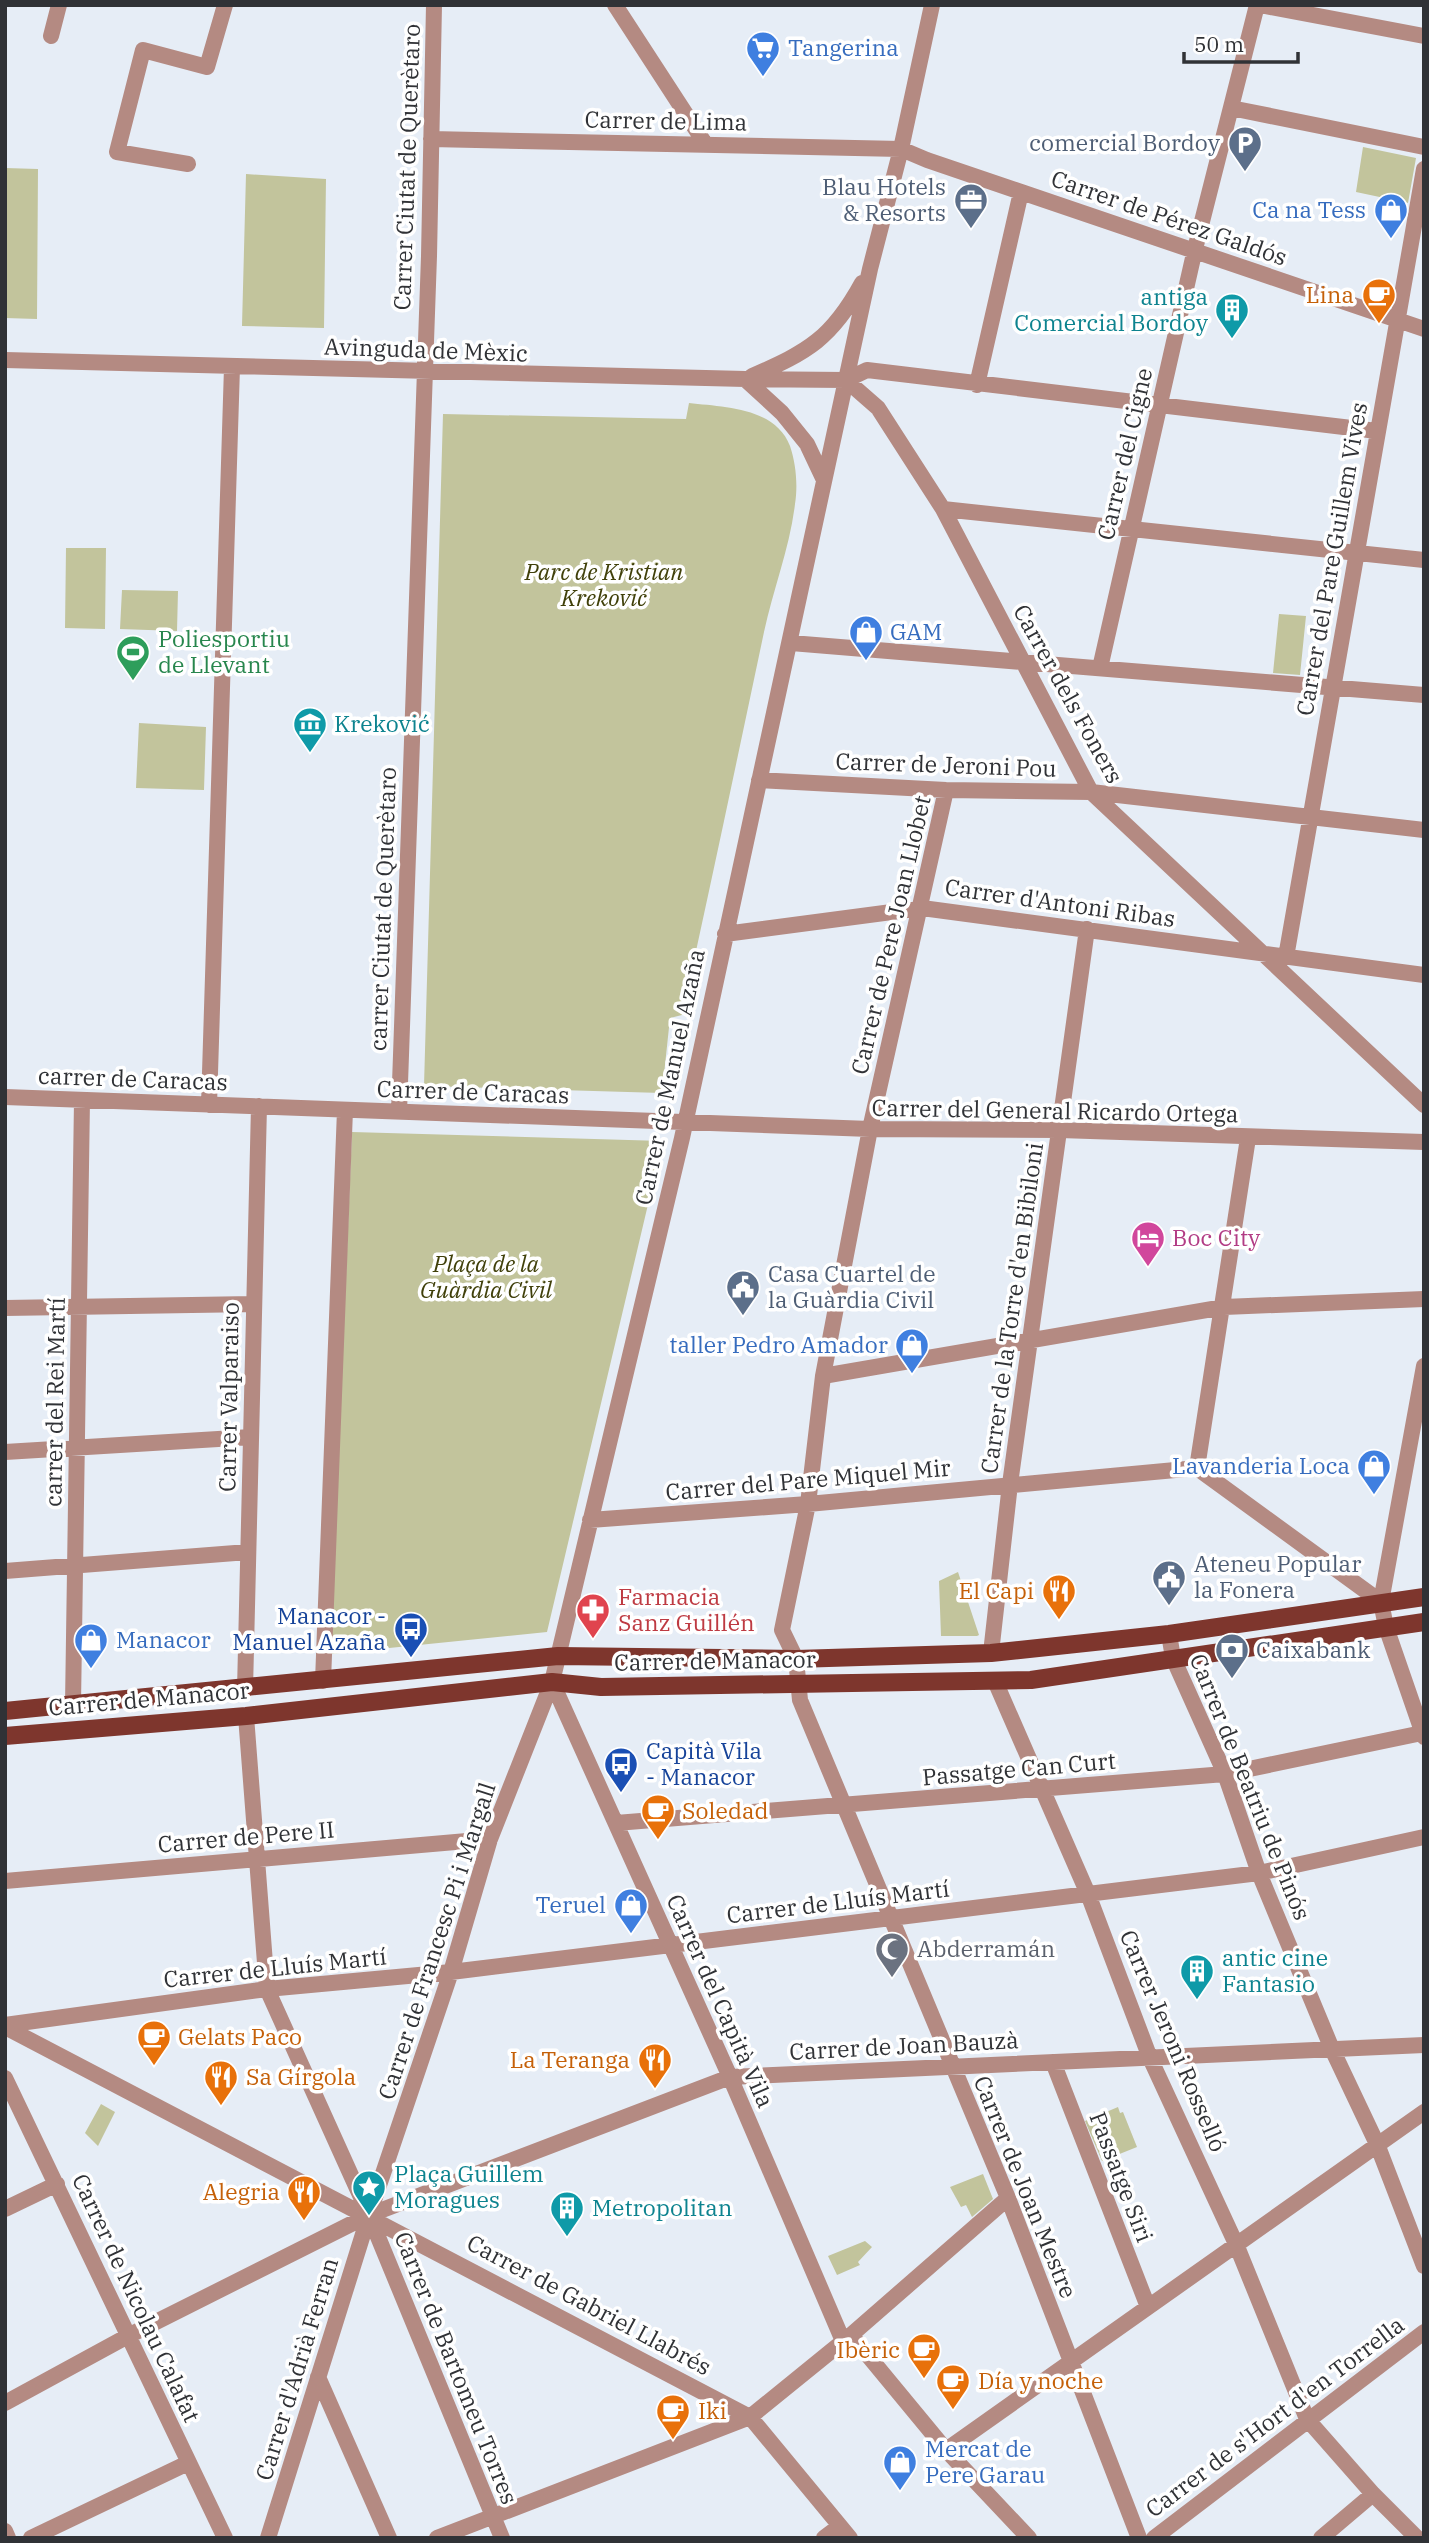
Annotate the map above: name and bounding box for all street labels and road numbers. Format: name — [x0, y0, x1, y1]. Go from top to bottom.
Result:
street label: Carrer Ciutat de Querètaro — [386, 23, 426, 311]
street label: Carrer de Lima — [585, 104, 748, 136]
street label: Carrer de Pérez Galdós — [1048, 163, 1291, 271]
street label: Avinguda de Mèxic — [324, 330, 528, 368]
street label: Carrer del Cigne — [1090, 365, 1158, 543]
street label: Carrer del Pare Guillem Vives — [1289, 400, 1373, 718]
street label: Carrer dels Foners — [1007, 599, 1131, 788]
street label: Carrer de Jeroni Pou — [835, 745, 1057, 783]
street label: carrer Ciutat de Querètaro — [362, 767, 402, 1051]
street label: Carrer de Pere Joan Llobet — [843, 792, 937, 1077]
street label: Carrer d'Antoni Ribas — [943, 871, 1177, 933]
street label: Carrer de Manuel Azaña — [627, 946, 711, 1207]
street label: carrer de Caracas — [38, 1060, 228, 1096]
street label: Carrer de Caracas — [376, 1073, 570, 1109]
street label: Carrer del General Ricardo Ortega — [871, 1092, 1239, 1128]
street label: Carrer de la Torre d'en Bibiloni — [973, 1140, 1049, 1475]
street label: carrer del Rei Martí — [37, 1297, 71, 1507]
street label: Carrer Valparaiso — [211, 1302, 245, 1492]
street label: Carrer del Pare Miquel Mir — [664, 1452, 952, 1506]
street label: Carrer de Manacor — [614, 1643, 816, 1677]
street label: Carrer de Beatriu de Pinós — [1184, 1649, 1318, 1924]
street label: Carrer de Manacor — [47, 1674, 251, 1722]
street label: Passatge Can Curt — [921, 1745, 1117, 1791]
street label: Carrer de Francesc Pi i Margall — [370, 1778, 502, 2103]
street label: Carrer de Pere II — [156, 1813, 335, 1859]
street label: Carrer de Lluís Martí — [725, 1872, 951, 1930]
street label: Carrer del Capità Vila — [660, 1889, 781, 2112]
street label: Carrer Jeroni Rosselló — [1114, 1925, 1234, 2156]
street label: Carrer de Lluís Martí — [162, 1940, 388, 1994]
street label: Carrer de Joan Bauzà — [789, 2024, 1019, 2066]
street label: Carrer de Joan Mestre — [968, 2071, 1084, 2302]
street label: Passatge Siri — [1083, 2107, 1161, 2246]
street label: Carrer de Nicolau Calafat — [66, 2169, 208, 2427]
street label: Carrer de Bartomeu Torres — [388, 2227, 525, 2508]
street label: Carrer de Gabriel Llabrés — [462, 2227, 717, 2381]
street label: Carrer d'Adrià Ferran — [248, 2254, 344, 2484]
street label: Carrer de s'Hort d'en Torrella — [1139, 2309, 1410, 2523]

